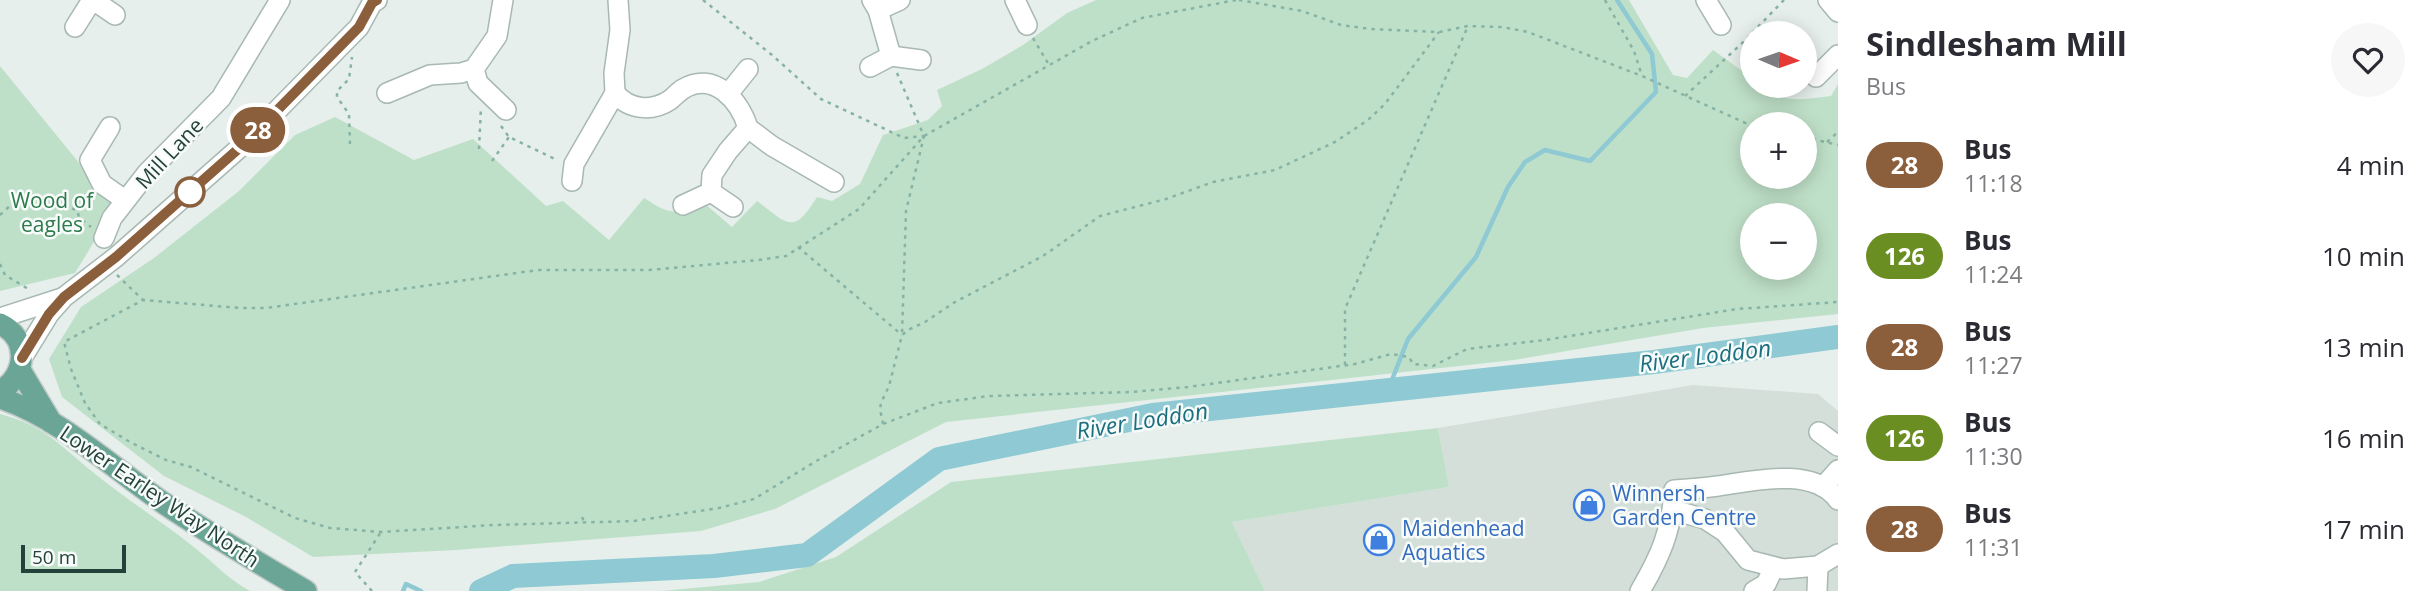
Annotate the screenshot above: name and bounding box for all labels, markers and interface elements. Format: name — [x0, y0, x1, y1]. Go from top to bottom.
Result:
north arrow — [1740, 21, 1816, 98]
map controls — [1740, 21, 1817, 280]
text: Sindlesham Mill — [1866, 21, 2127, 66]
button: heart — [2331, 23, 2405, 97]
text: Bus — [1866, 70, 1906, 102]
line badge: 28 — [226, 107, 290, 153]
street label: Mill Lane — [129, 111, 209, 195]
button: + — [1740, 112, 1817, 189]
text: 28 — [244, 113, 272, 146]
text: Bus — [1964, 131, 2011, 167]
text: 4 min — [2337, 147, 2405, 183]
text: 28 — [1891, 148, 1918, 181]
text: 11:18 — [1964, 167, 2023, 199]
unlabelled marker — [175, 177, 205, 207]
park label: Wood of eagles — [11, 186, 95, 238]
button: − — [1740, 203, 1817, 280]
text: Bus — [1964, 222, 2011, 258]
text: 10 min — [2322, 238, 2405, 274]
text: 126 — [1884, 239, 1925, 272]
text: 11:24 — [1964, 258, 2023, 290]
text: Bus — [1964, 313, 2011, 349]
text: 13 min — [2322, 329, 2405, 365]
text: 28 — [1891, 330, 1918, 363]
water label: River Loddon — [1637, 331, 1773, 379]
text: 11:27 — [1964, 349, 2023, 381]
water label: River Loddon — [1074, 394, 1210, 446]
text: Bus — [1964, 404, 2011, 440]
street label: Lower Earley Way North — [55, 419, 265, 573]
text: 16 min — [2322, 420, 2405, 456]
text: 126 — [1884, 421, 1925, 454]
text: 11:30 — [1964, 440, 2023, 472]
place label: Winnersh Garden Centre — [1612, 479, 1756, 531]
shop icon: Winnersh Garden Centre — [1572, 488, 1606, 522]
text: Bus — [1964, 495, 2011, 531]
text: 17 min — [2322, 511, 2405, 547]
text: 28 — [1891, 512, 1918, 545]
place label: Maidenhead Aquatics — [1402, 514, 1525, 566]
shop icon: Maidenhead Aquatics — [1362, 523, 1396, 557]
text: 11:31 — [1964, 531, 2023, 563]
scale bar — [21, 542, 126, 574]
text: 50 m — [32, 544, 76, 570]

